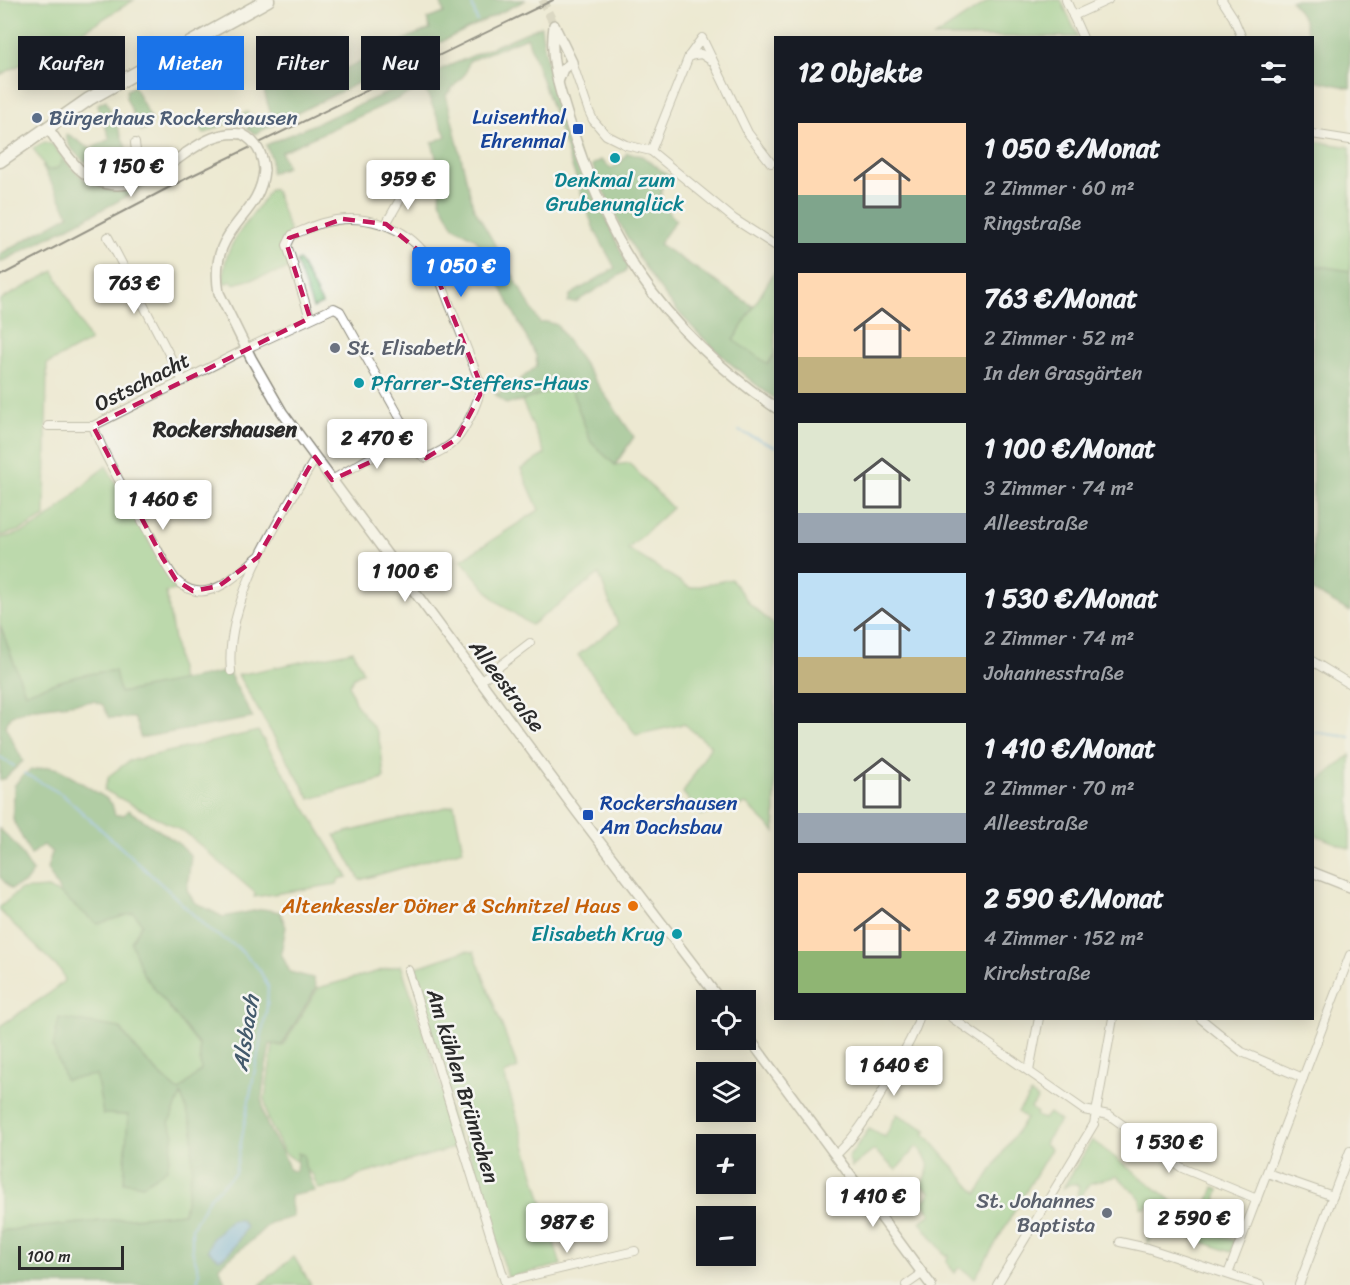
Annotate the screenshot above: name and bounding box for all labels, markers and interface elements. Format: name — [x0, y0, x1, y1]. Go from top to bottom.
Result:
chip: Kaufen — [18, 36, 125, 90]
chip: Mieten — [137, 36, 244, 90]
chip: Filter — [256, 36, 349, 90]
chip: Neu — [361, 36, 440, 90]
text: 12 Objekte — [798, 49, 922, 95]
icon: filters — [1257, 56, 1290, 89]
place label: Luisenthal Ehrenmal — [472, 98, 567, 160]
place label: Bürgerhaus Rockershausen — [49, 99, 298, 137]
marker: Bürgerhaus Rockershausen — [30, 111, 44, 125]
marker: Luisenthal Ehrenmal — [571, 122, 585, 136]
text: 1 050 €/Monat — [984, 125, 1160, 171]
pin: 1 150 € — [76, 147, 186, 198]
icon: home — [846, 147, 918, 219]
text: 1 150 € — [98, 149, 164, 184]
marker: Denkmal zum Grubenunglück — [608, 151, 622, 165]
pin: 959 € — [366, 160, 450, 211]
place label: Denkmal zum Grubenunglück — [546, 161, 684, 223]
text: 959 € — [380, 162, 436, 197]
text: 2 Zimmer · 60 m² — [984, 171, 1135, 206]
text: Ringstraße — [984, 206, 1081, 241]
pin: 1 050 € — [406, 247, 516, 298]
text: 1 050 € — [426, 249, 496, 284]
pin: 763 € — [92, 264, 176, 315]
text: 763 € — [108, 266, 160, 301]
text: 763 €/Monat — [984, 275, 1138, 321]
icon: home — [846, 297, 918, 369]
text: 2 Zimmer · 52 m² — [984, 321, 1134, 356]
place label: St. Elisabeth — [347, 329, 466, 367]
marker: St. Elisabeth — [328, 341, 342, 355]
street label: Ostschacht — [87, 342, 197, 422]
text: In den Grasgärten — [984, 356, 1142, 391]
place label: Pfarrer-Steffens-Haus — [371, 364, 589, 402]
marker: Pfarrer-Steffens-Haus — [352, 376, 366, 390]
district label: Rockershausen — [152, 410, 297, 449]
pin: 2 470 € — [322, 419, 432, 470]
text: 2 470 € — [341, 421, 413, 456]
text: 1 100 €/Monat — [984, 425, 1156, 471]
icon: home — [846, 447, 918, 519]
text: 3 Zimmer · 74 m² — [984, 471, 1134, 506]
pin: 1 460 € — [108, 480, 218, 531]
text: 1 460 € — [129, 482, 197, 517]
text: Alleestraße — [984, 506, 1088, 541]
pin: 1 100 € — [350, 552, 460, 603]
text: 1 100 € — [372, 554, 438, 589]
text: 1 530 €/Monat — [984, 575, 1158, 621]
icon: home — [846, 597, 918, 669]
text: 2 Zimmer · 74 m² — [984, 621, 1134, 656]
street label: Alleestraße — [458, 630, 555, 741]
text: Johannesstraße — [984, 656, 1124, 691]
text: 1 410 €/Monat — [984, 725, 1156, 771]
icon: home — [846, 747, 918, 819]
text: 2 Zimmer · 70 m² — [984, 771, 1135, 806]
place label: Rockershausen Am Dachsbau — [599, 784, 738, 846]
text: Alleestraße — [984, 806, 1088, 841]
marker: Rockershausen Am Dachsbau — [581, 808, 595, 822]
text: 2 590 €/Monat — [984, 875, 1164, 921]
place label: Altenkessler Döner & Schnitzel Haus — [281, 887, 621, 925]
icon: home — [846, 897, 918, 969]
marker: Altenkessler Döner & Schnitzel Haus — [626, 899, 640, 913]
place label: Elisabeth Krug — [531, 915, 665, 953]
text: 4 Zimmer · 152 m² — [984, 921, 1144, 956]
marker: Elisabeth Krug — [670, 927, 684, 941]
text: Kirchstraße — [984, 956, 1091, 991]
street label: Am kühlen Brünnchen — [415, 983, 511, 1188]
water label: Alsbach — [220, 990, 271, 1075]
map controls — [696, 990, 756, 1266]
button: locate — [696, 990, 756, 1050]
pin: 1 640 € — [839, 1046, 949, 1097]
text: 1 640 € — [860, 1048, 928, 1083]
button: layers — [696, 1062, 756, 1122]
pin: 1 530 € — [1114, 1123, 1224, 1174]
text: 1 530 € — [1135, 1125, 1203, 1160]
button: + — [696, 1134, 756, 1194]
pin: 1 410 € — [818, 1177, 928, 1228]
text: 1 410 € — [840, 1179, 906, 1214]
place label: St. Johannes Baptista — [976, 1182, 1095, 1244]
pin: 2 590 € — [1139, 1199, 1249, 1250]
text: 2 590 € — [1158, 1201, 1230, 1236]
pin: 987 € — [525, 1203, 609, 1254]
text: 987 € — [540, 1205, 594, 1240]
button: − — [696, 1206, 756, 1266]
marker: St. Johannes Baptista — [1100, 1206, 1114, 1220]
text: 100 m — [27, 1242, 71, 1271]
scale bar — [18, 1243, 124, 1270]

